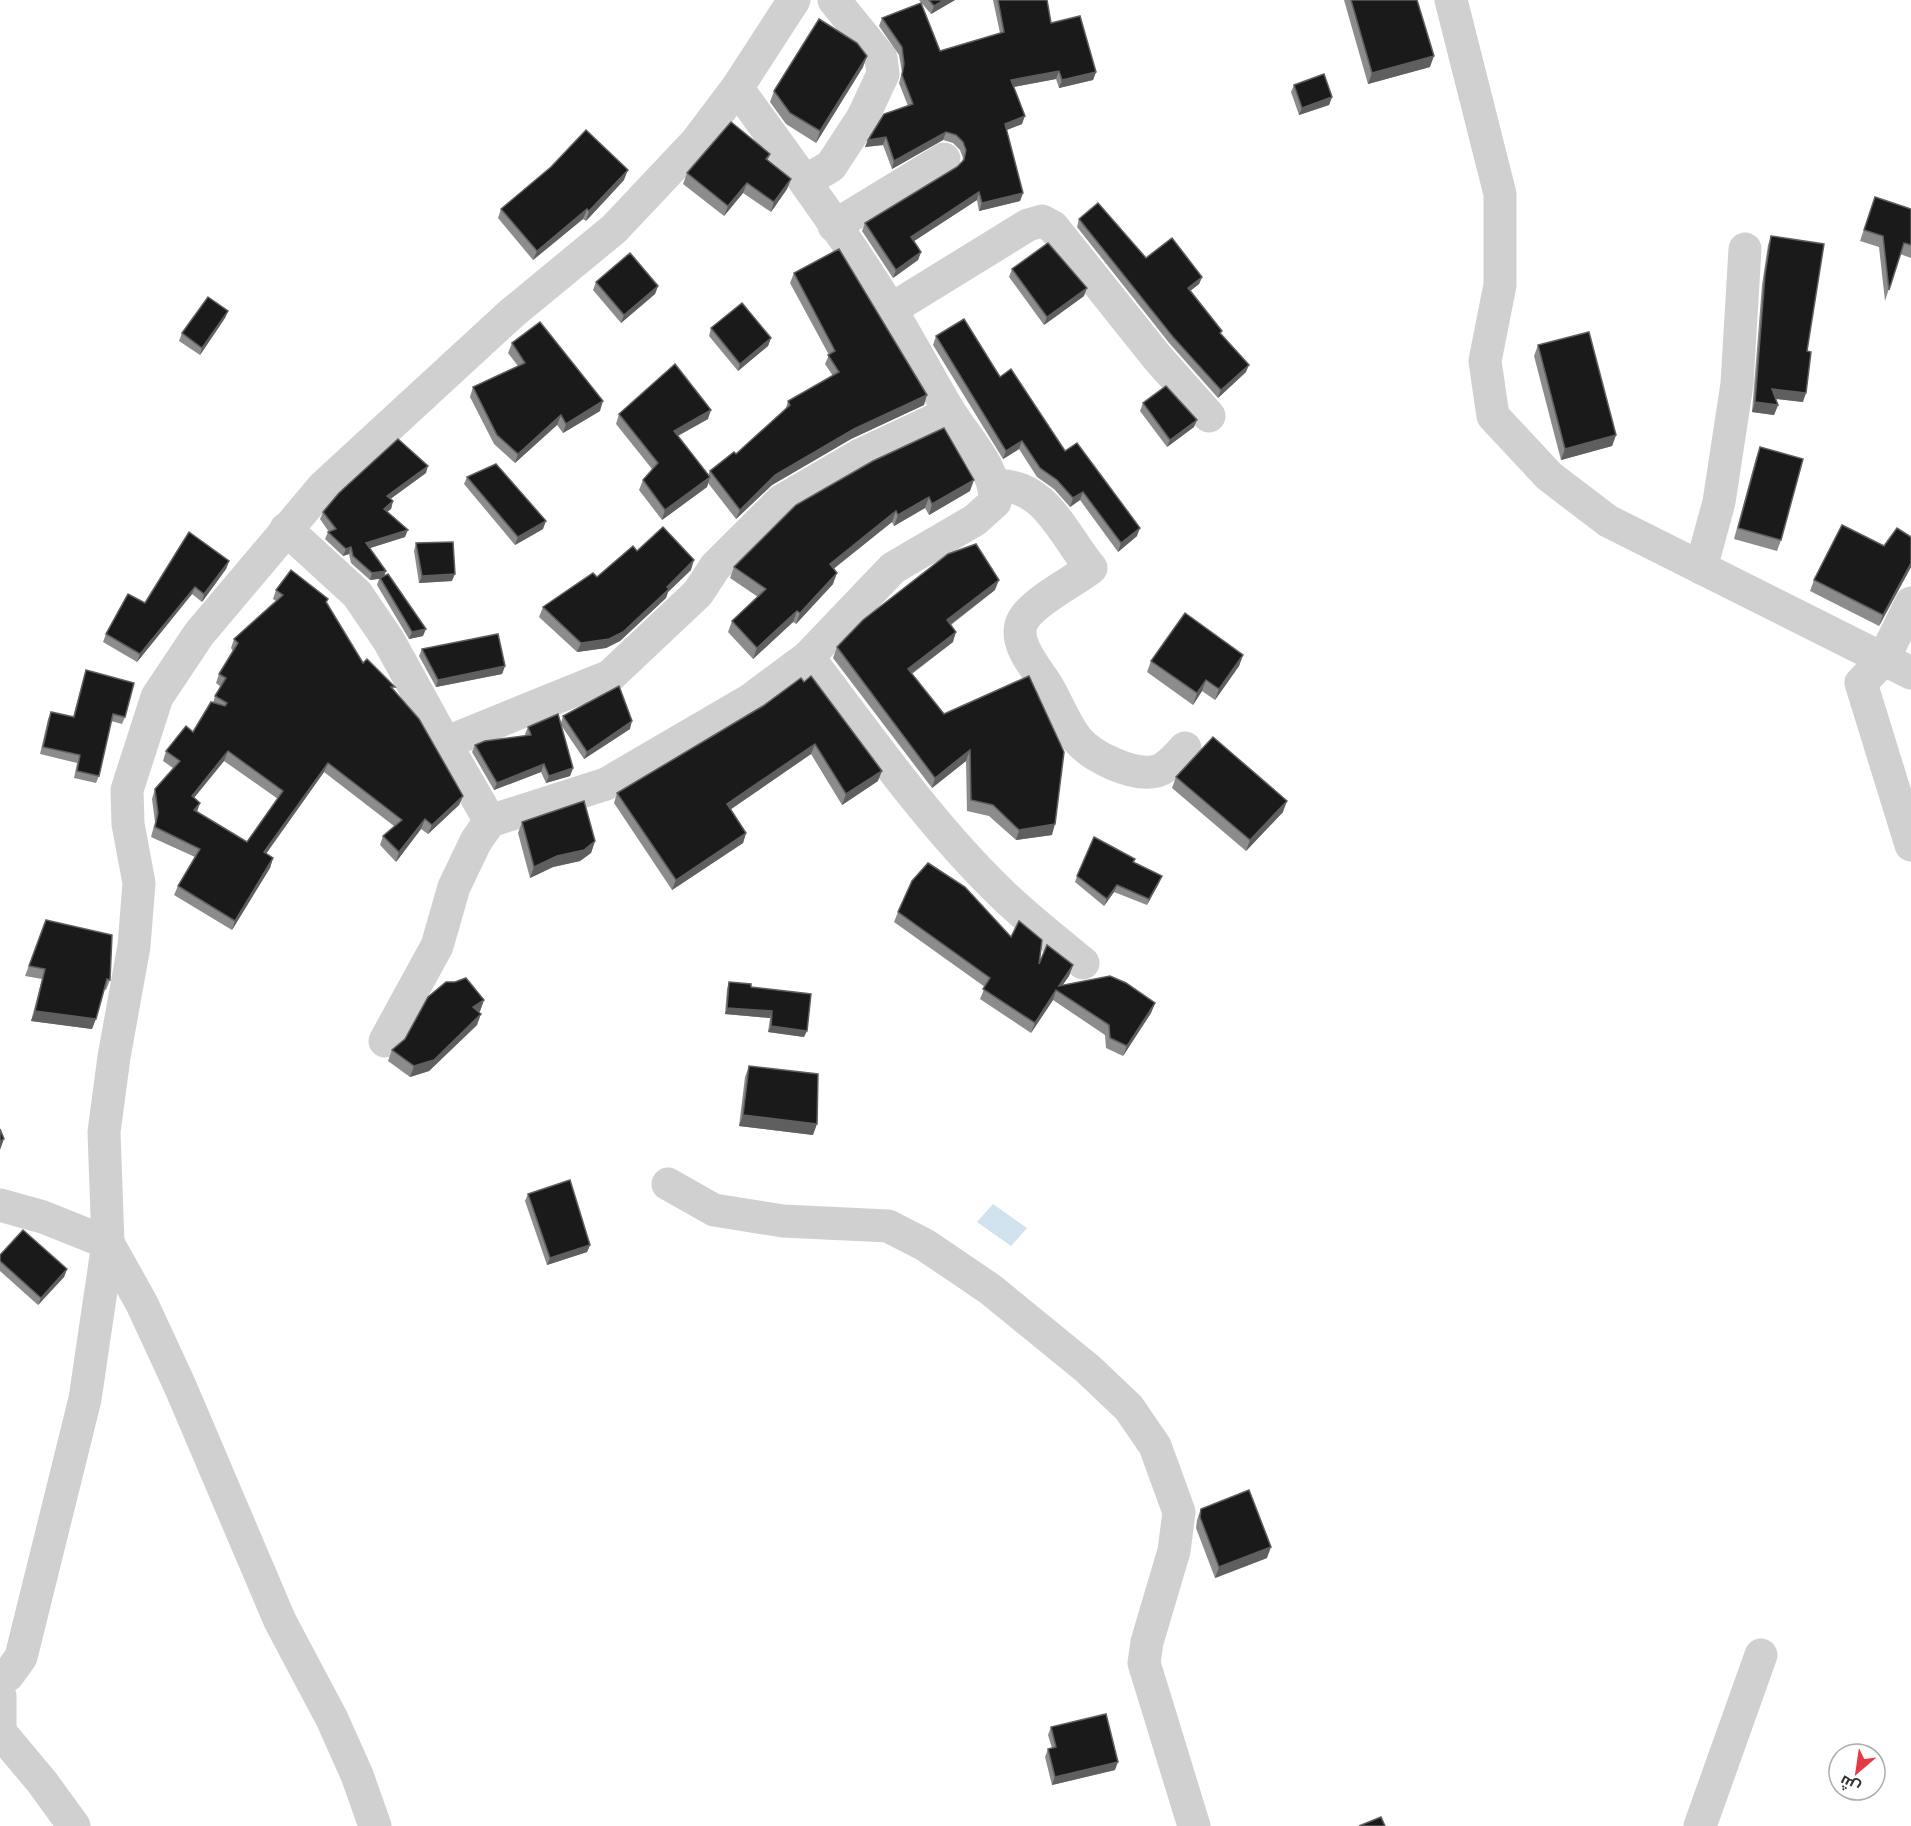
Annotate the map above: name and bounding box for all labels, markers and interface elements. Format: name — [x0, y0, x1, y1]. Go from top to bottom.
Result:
north arrow — [1827, 1742, 1887, 1802]
text: ش — [1836, 1771, 1864, 1799]

